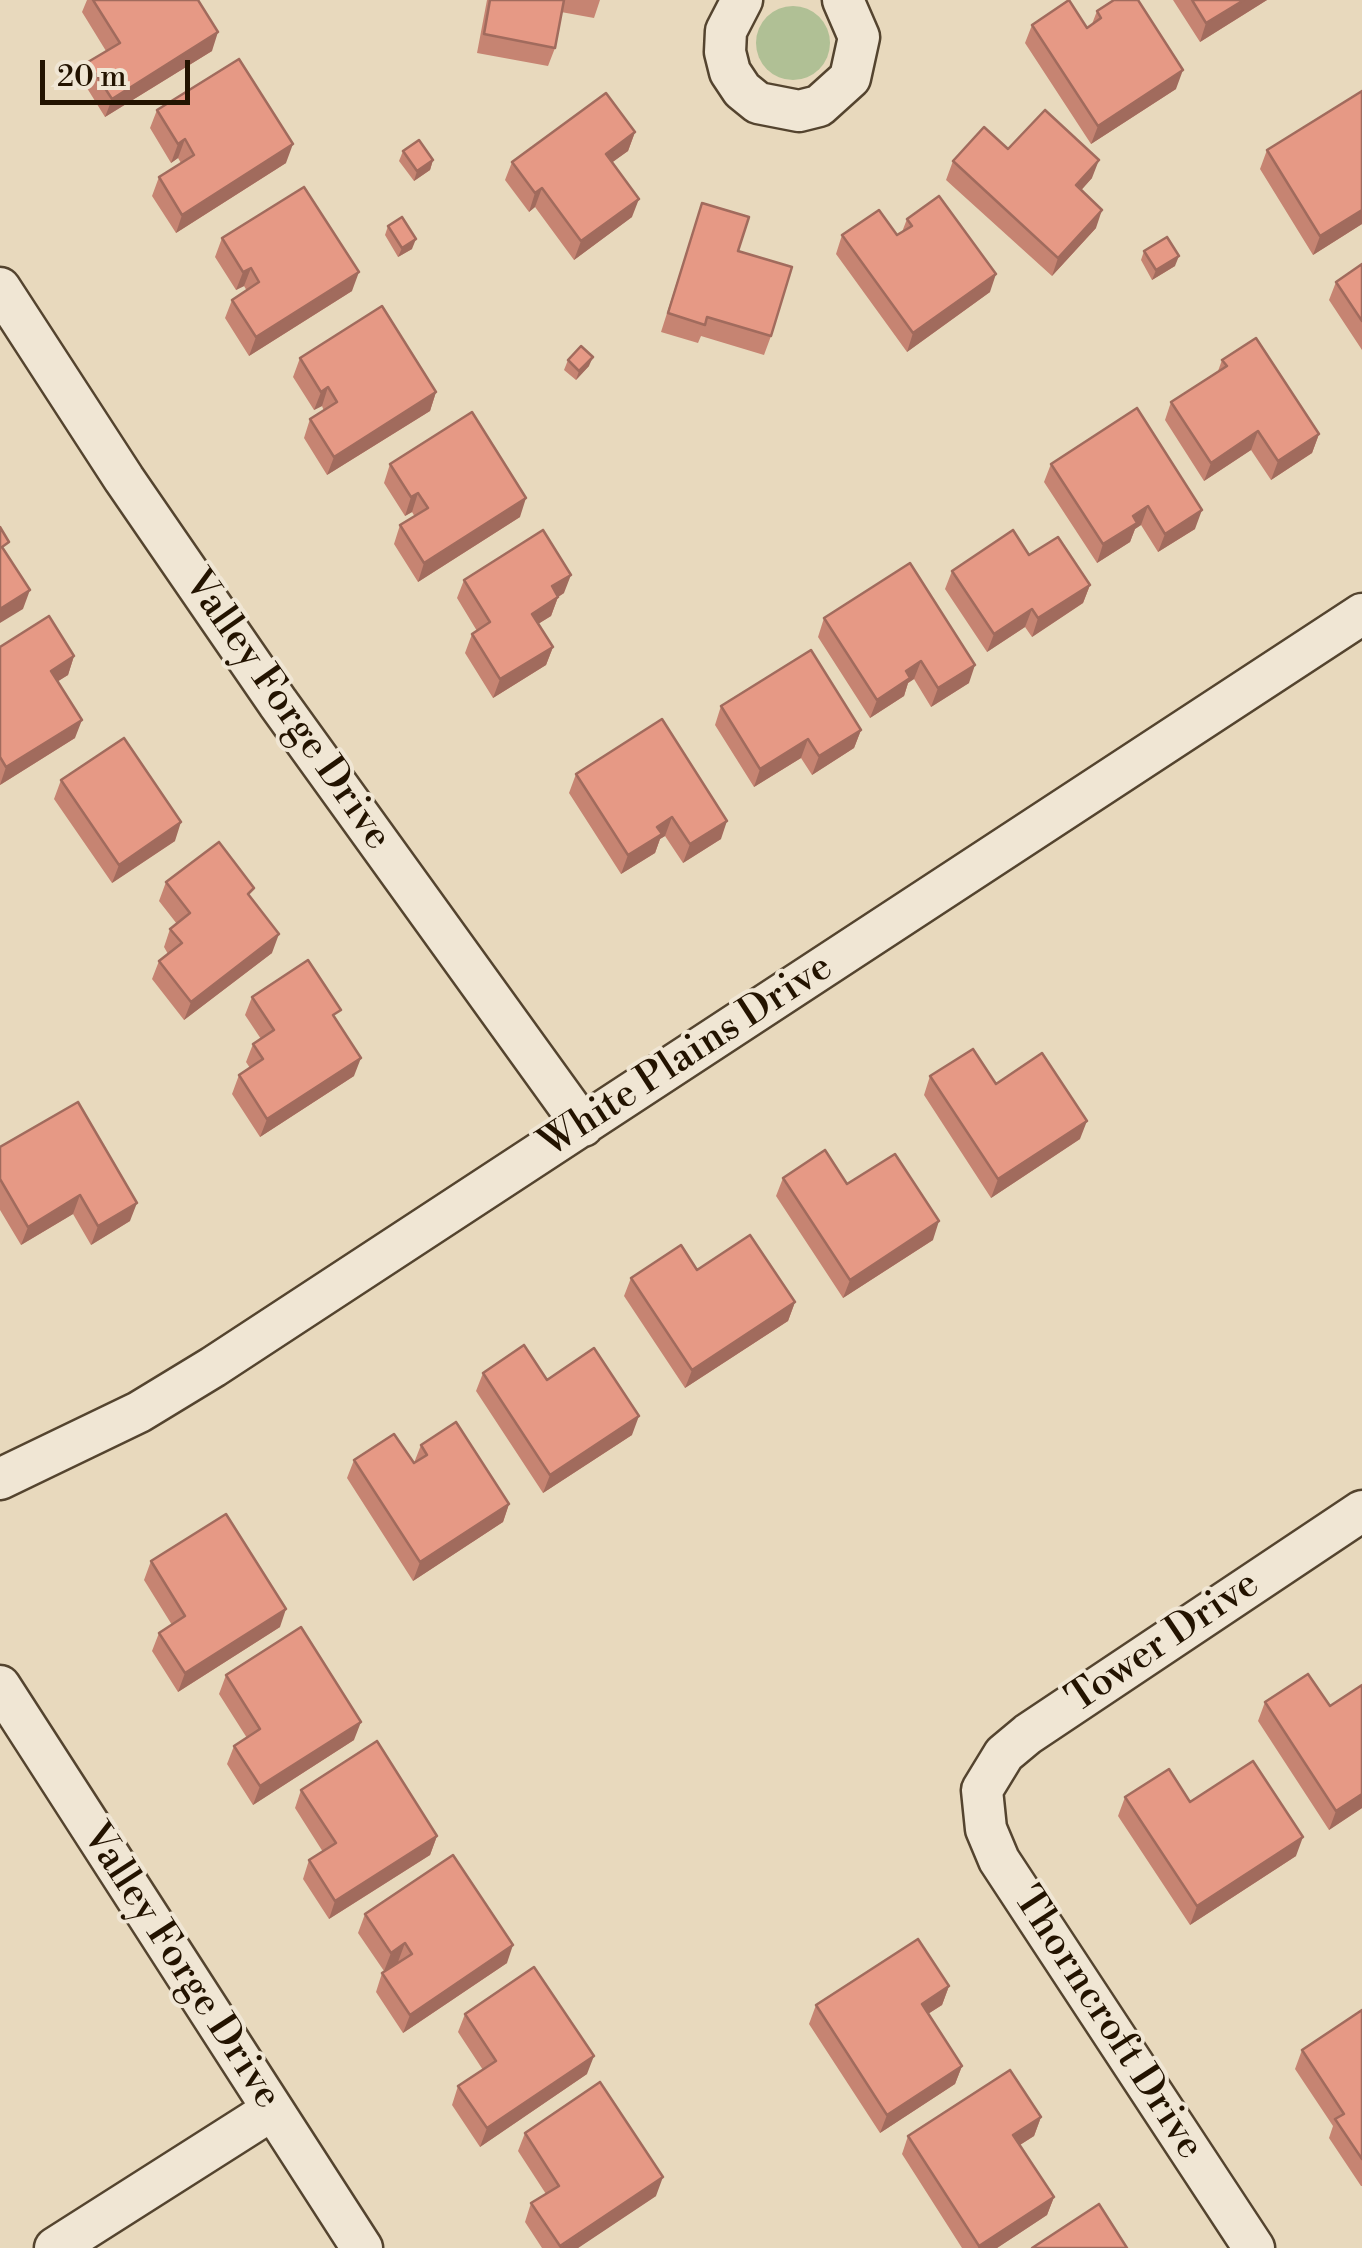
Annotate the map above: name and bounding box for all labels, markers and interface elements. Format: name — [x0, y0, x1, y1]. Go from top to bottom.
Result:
scale bar — [45, 40, 195, 102]
text: 20 m — [57, 58, 126, 96]
street label: Valley Forge Drive — [172, 562, 400, 860]
street label: White Plains Drive — [532, 945, 842, 1169]
street label: Tower Drive — [1059, 1561, 1269, 1725]
street label: Valley Forge Drive — [70, 1815, 290, 2119]
street label: Thorncroft Drive — [1001, 1879, 1213, 2169]

